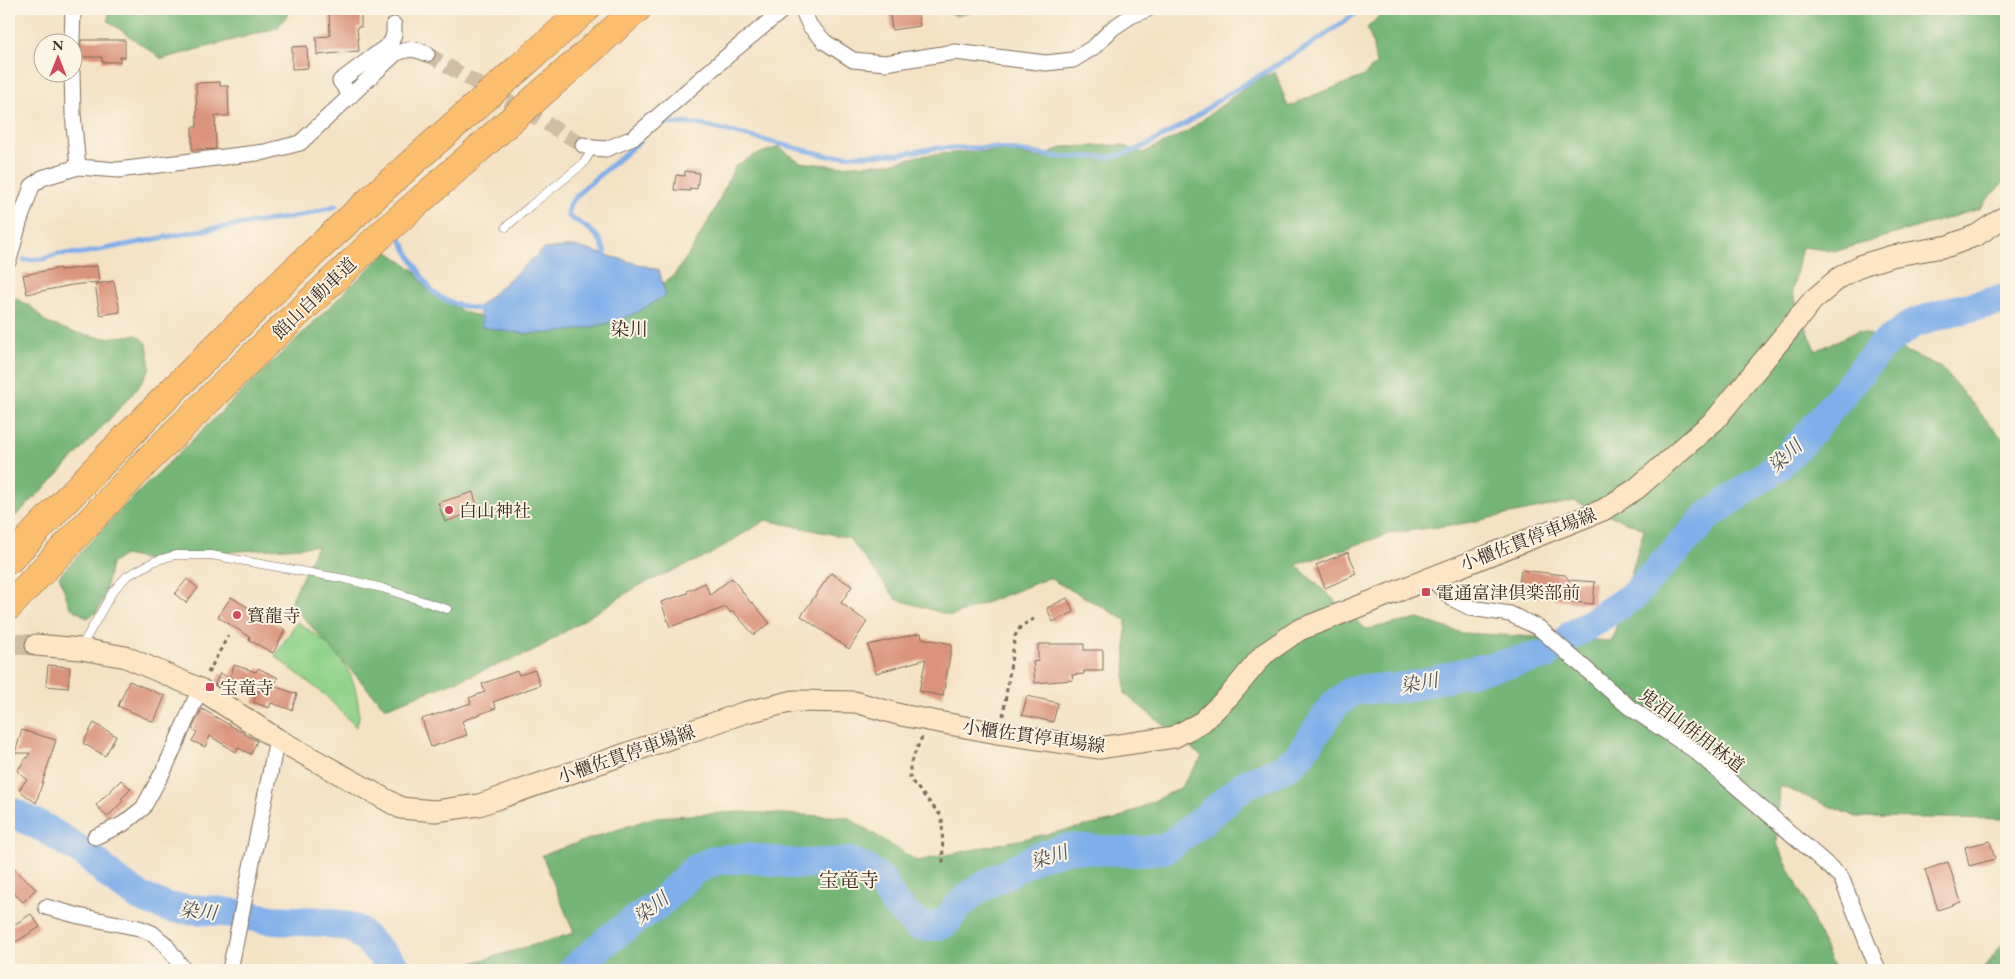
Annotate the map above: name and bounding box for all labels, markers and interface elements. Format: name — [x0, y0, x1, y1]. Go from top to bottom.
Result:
north arrow — [32, 32, 82, 82]
text: N — [52, 36, 64, 54]
street label: 館山自動車道 — [267, 252, 361, 344]
district label: 染川 — [610, 317, 648, 342]
water label: 染川 — [1763, 433, 1809, 478]
place label: 白山神社 — [459, 499, 531, 522]
street label: 小櫃佐貫停車場線 — [1457, 502, 1599, 576]
marker: 白山神社 — [443, 504, 455, 516]
place label: 電通富津倶楽部前 — [1436, 581, 1580, 604]
marker: 電通富津倶楽部前 — [1420, 586, 1432, 598]
place label: 寳龍寺 — [247, 604, 301, 627]
marker: 寳龍寺 — [231, 609, 243, 621]
water label: 染川 — [1398, 667, 1442, 699]
place label: 宝竜寺 — [220, 676, 274, 699]
marker: 宝竜寺 — [204, 681, 216, 693]
street label: 鬼泪山併用林道 — [1635, 683, 1749, 777]
street label: 小櫃佐貫停車場線 — [961, 715, 1107, 757]
street label: 小櫃佐貫停車場線 — [554, 720, 698, 788]
water label: 染川 — [1027, 839, 1073, 875]
district label: 宝竜寺 — [819, 867, 879, 893]
water label: 染川 — [628, 885, 675, 930]
water label: 染川 — [178, 897, 220, 926]

